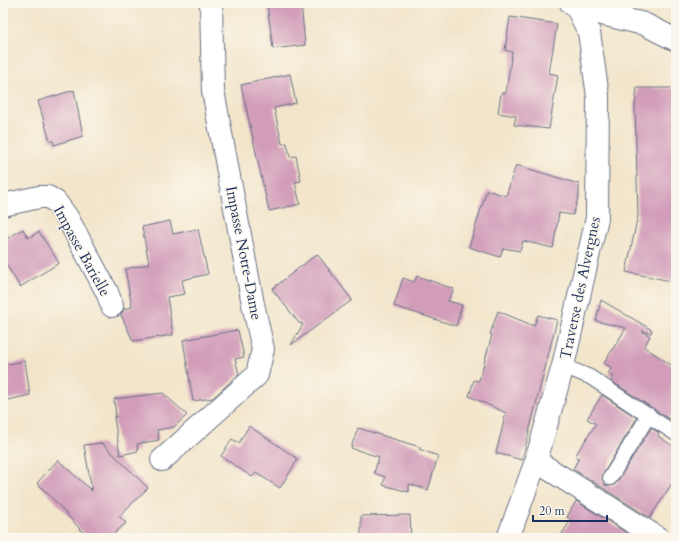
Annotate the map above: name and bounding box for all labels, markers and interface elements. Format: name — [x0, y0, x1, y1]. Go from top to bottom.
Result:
street label: Impasse Notre-Dame — [221, 184, 267, 322]
street label: Impasse Barielle — [49, 202, 115, 300]
street label: Traverse des Alvergnes — [555, 215, 605, 361]
scale bar — [533, 497, 607, 523]
text: 20 m — [539, 503, 566, 519]

